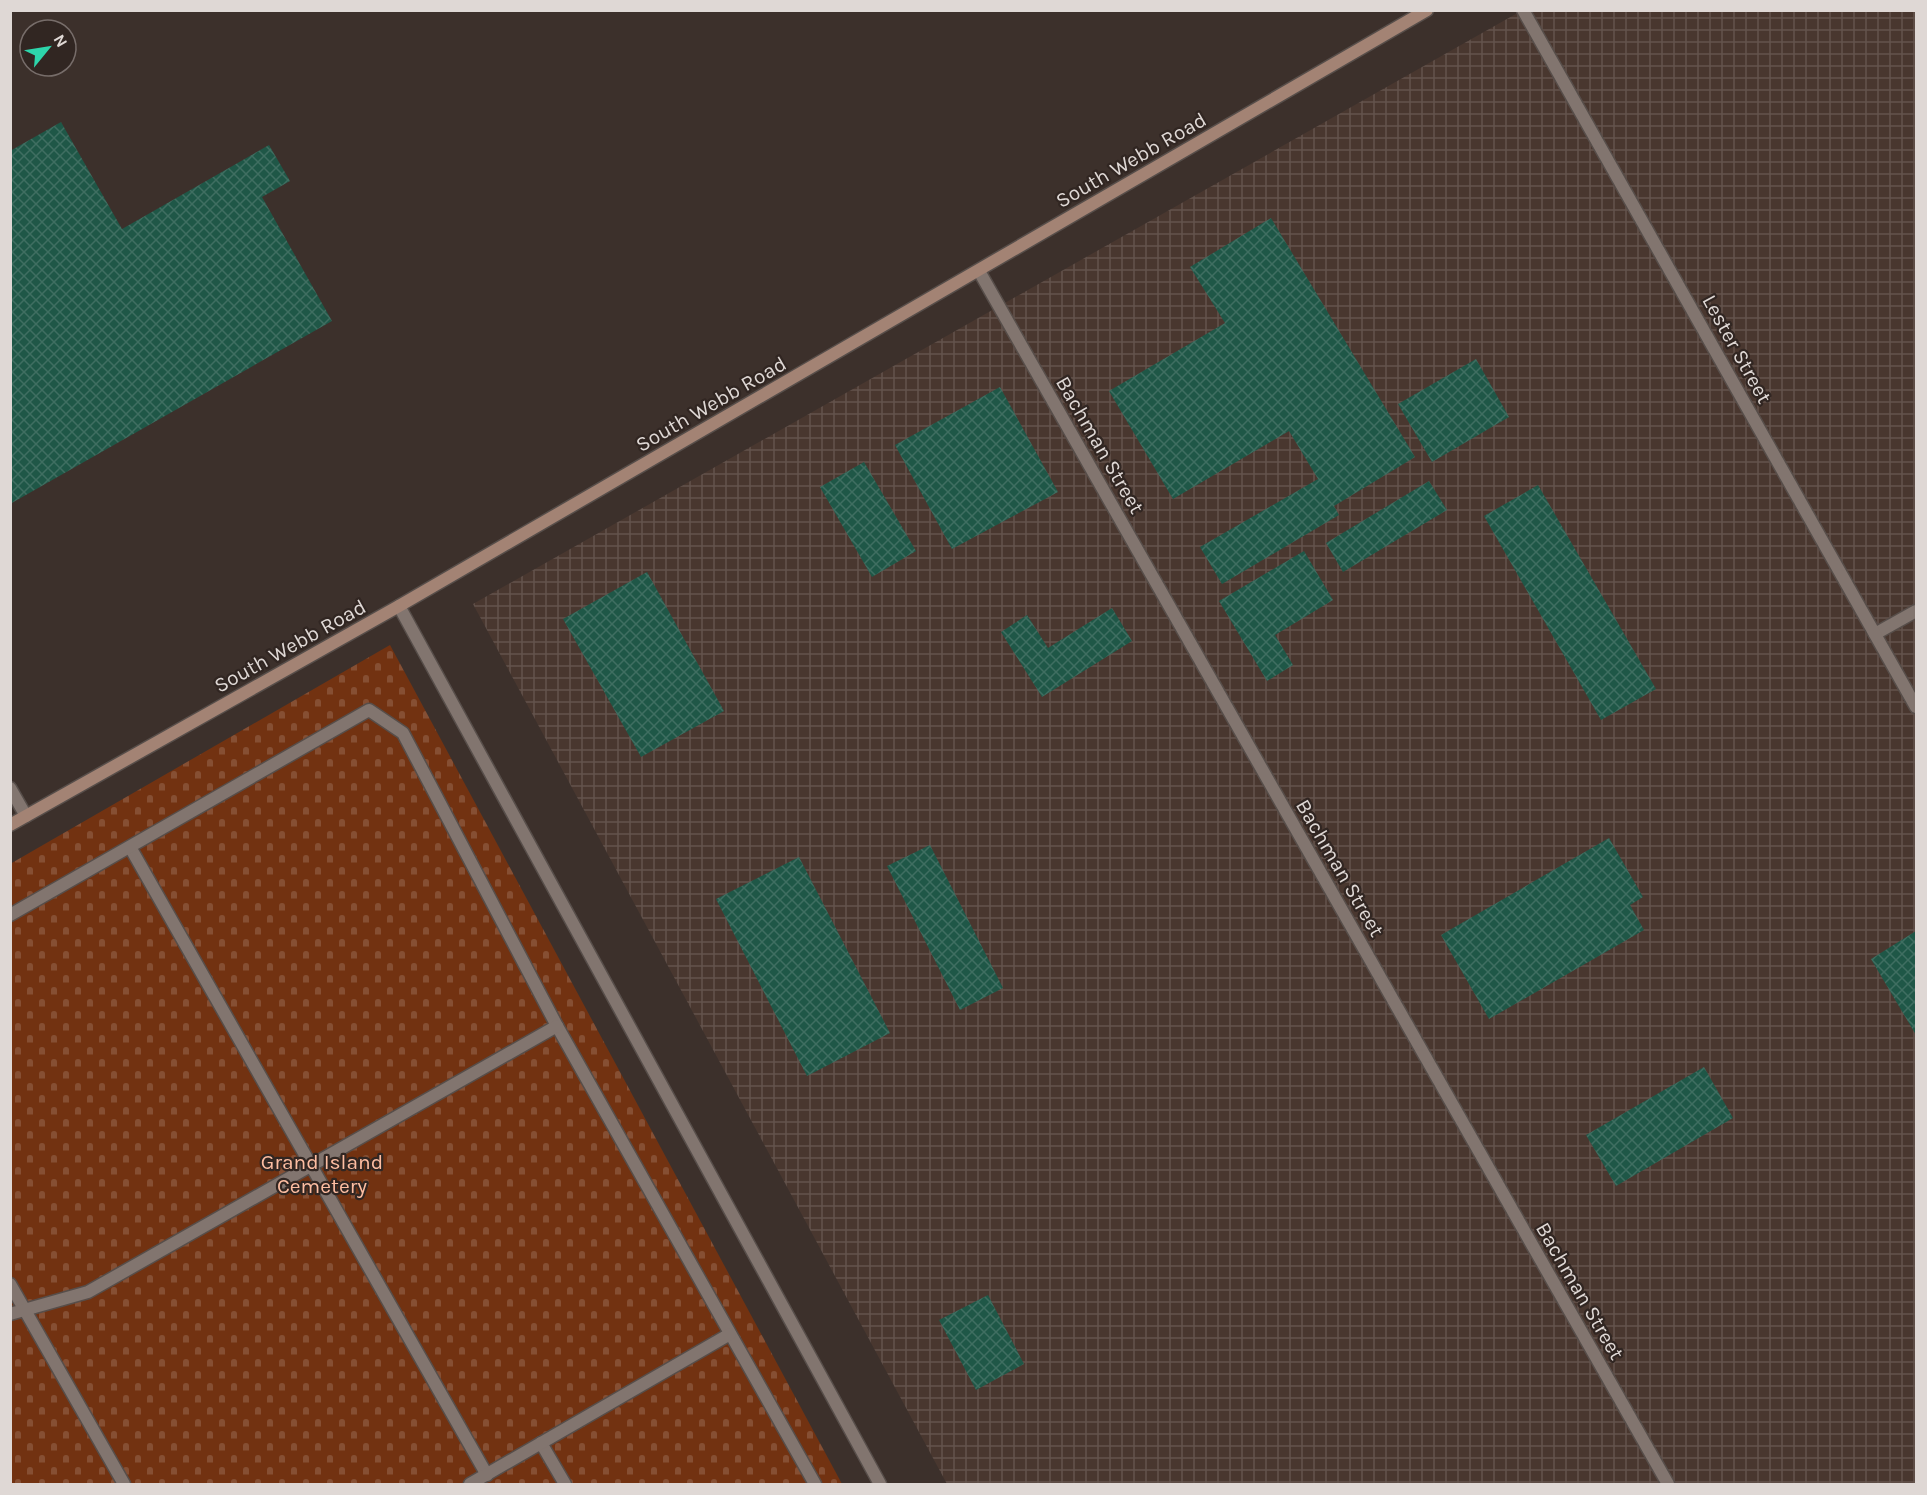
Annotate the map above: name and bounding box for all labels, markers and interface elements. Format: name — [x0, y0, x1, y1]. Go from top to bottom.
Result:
north arrow — [18, 18, 78, 78]
text: N — [49, 31, 72, 50]
street label: South Webb Road — [1052, 107, 1210, 213]
street label: Lester Street — [1697, 290, 1777, 408]
street label: South Webb Road — [632, 351, 790, 457]
street label: Bachman Street — [1051, 372, 1149, 518]
street label: South Webb Road — [210, 594, 370, 698]
street label: Bachman Street — [1291, 795, 1389, 941]
park label: Grand Island Cemetery — [261, 1150, 383, 1198]
street label: Bachman Street — [1531, 1218, 1629, 1364]

